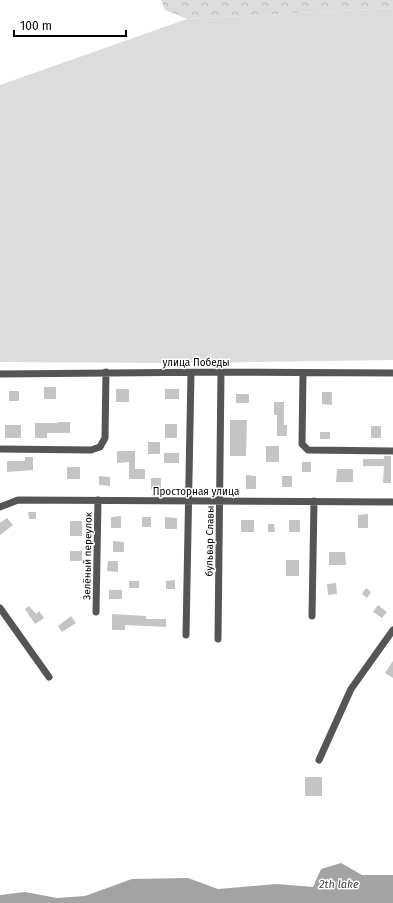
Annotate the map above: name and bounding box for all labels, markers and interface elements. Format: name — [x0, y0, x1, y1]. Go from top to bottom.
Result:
scale bar — [14, 12, 126, 38]
text: 100 m — [20, 19, 52, 33]
street label: улица Победы — [162, 357, 230, 369]
street label: Просторная улица — [153, 486, 239, 498]
street label: бульвар Славы — [203, 505, 217, 577]
street label: Зелёный переулок — [80, 511, 95, 600]
water label: 2th lake — [319, 878, 359, 891]

